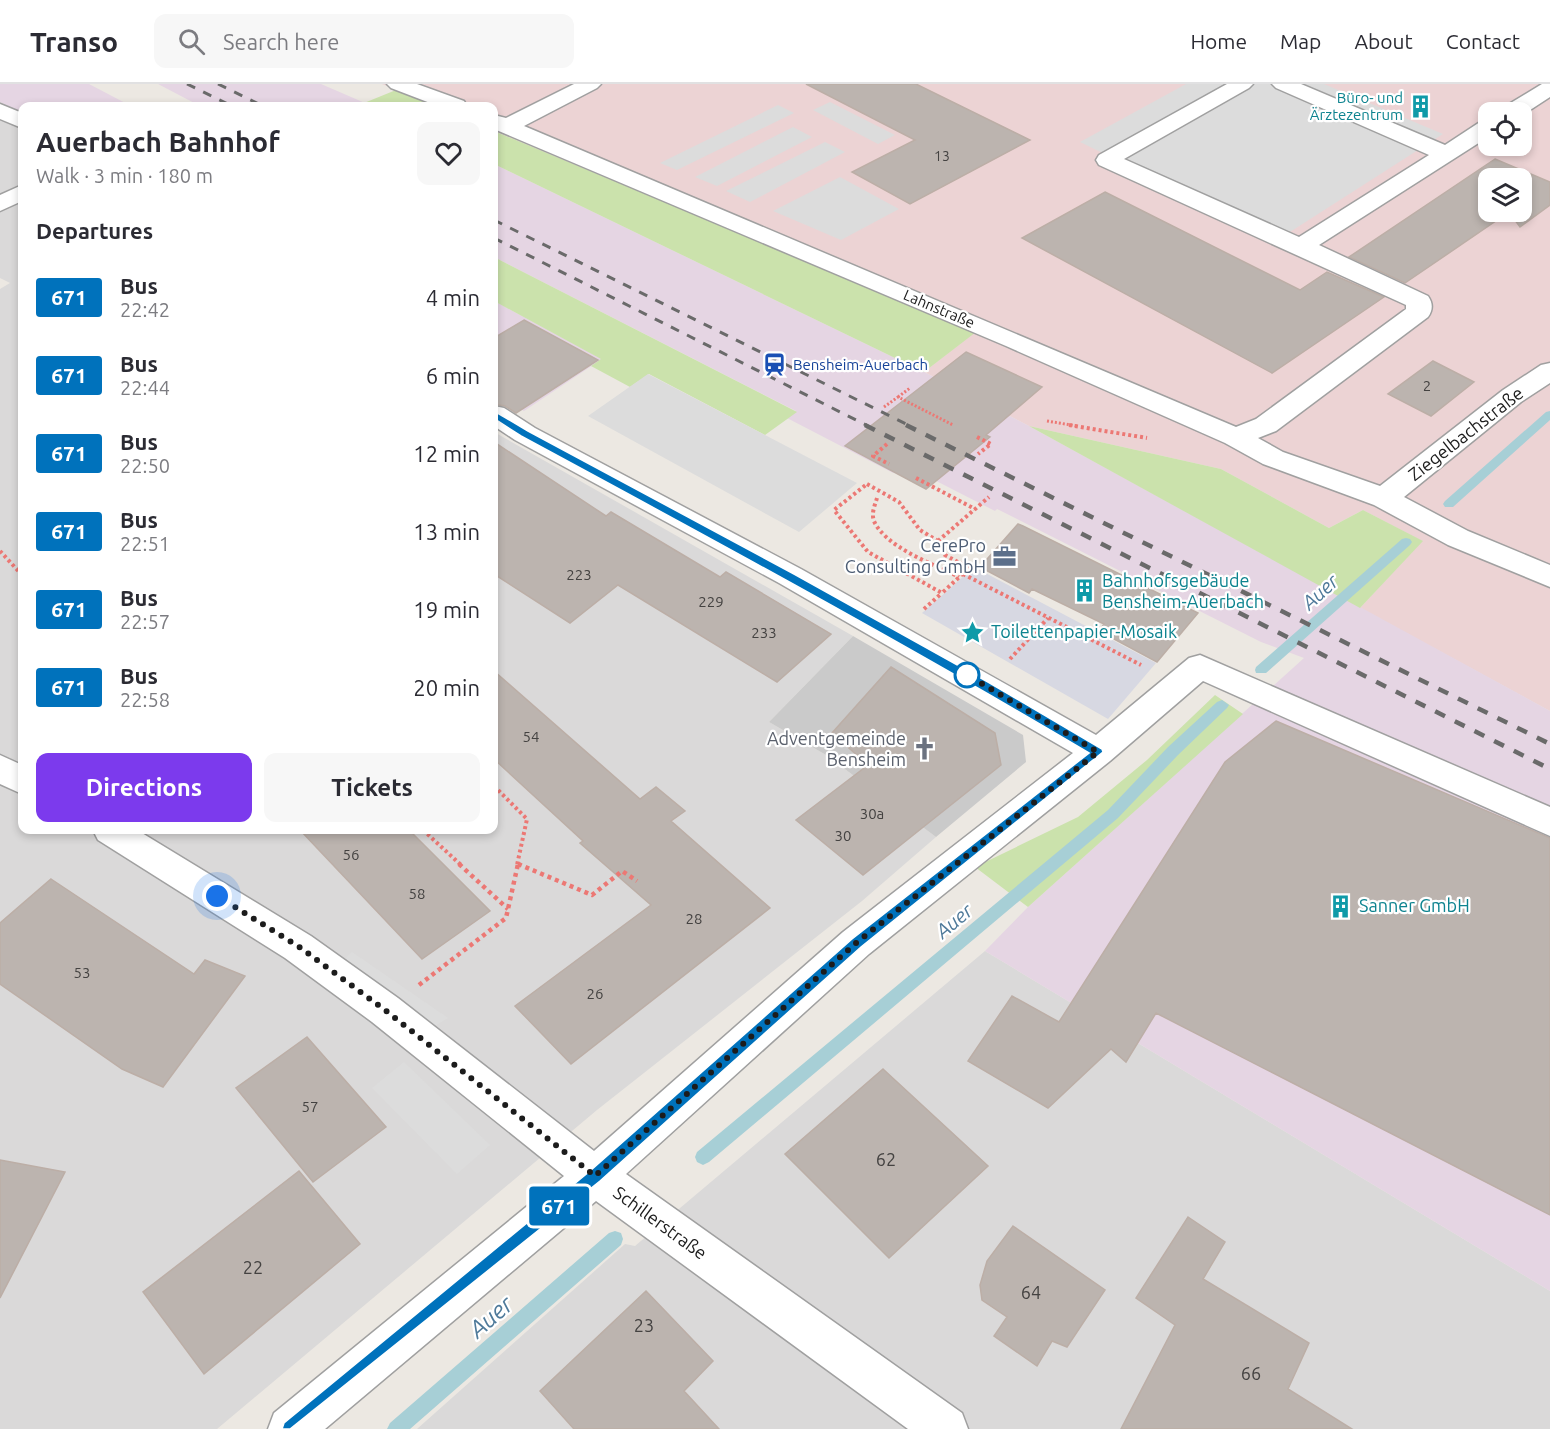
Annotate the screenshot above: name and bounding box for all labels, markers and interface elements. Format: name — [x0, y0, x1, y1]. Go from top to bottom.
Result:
search box — [154, 14, 574, 68]
icon: search — [175, 25, 208, 58]
text: Transo — [30, 26, 118, 57]
text: Search here — [223, 29, 339, 54]
text: Home — [1190, 29, 1247, 53]
text: Map — [1280, 29, 1321, 53]
text: About — [1354, 29, 1413, 53]
text: Contact — [1446, 29, 1520, 53]
place label: Büro- und Ärztezentrum — [1310, 89, 1403, 123]
building icon: Büro- und Ärztezentrum — [1408, 94, 1434, 120]
map controls — [1478, 102, 1532, 222]
button: locate — [1478, 102, 1532, 156]
button: heart — [417, 122, 480, 185]
text: Auerbach Bahnhof — [36, 126, 280, 157]
house number: 13 — [934, 148, 950, 164]
text: Walk · 3 min · 180 m — [36, 164, 213, 187]
button: layers — [1478, 168, 1532, 222]
text: Departures — [36, 218, 153, 243]
text: Bus — [120, 273, 158, 298]
text: 671 — [51, 285, 87, 309]
text: 4 min — [426, 285, 480, 310]
street label: Lahnstraße — [901, 286, 977, 331]
text: 22:42 — [120, 298, 170, 321]
text: Bus — [120, 351, 158, 376]
station icon: Bensheim-Auerbach — [762, 352, 788, 378]
place label: Bensheim-Auerbach — [793, 356, 928, 373]
text: 671 — [51, 363, 87, 387]
text: 6 min — [426, 363, 480, 388]
text: 22:44 — [120, 376, 170, 399]
house number: 2 — [1423, 377, 1431, 394]
street label: Ziegelbachstraße — [1404, 382, 1527, 484]
text: Bus — [120, 429, 158, 454]
text: 671 — [51, 441, 87, 465]
text: 12 min — [413, 441, 480, 466]
text: 22:50 — [120, 454, 170, 477]
text: Bus — [120, 507, 158, 532]
text: 671 — [51, 519, 87, 543]
text: 13 min — [413, 519, 480, 544]
text: 22:51 — [120, 532, 170, 555]
place label: CerePro Consulting GmbH — [845, 535, 986, 576]
office icon: CerePro Consulting GmbH — [991, 543, 1017, 569]
house number: 223 — [566, 566, 592, 583]
water label: Auer — [1296, 568, 1344, 615]
place label: Bahnhofsgebäude Bensheim-Auerbach — [1102, 570, 1264, 611]
building icon: Bahnhofsgebäude Bensheim-Auerbach — [1071, 578, 1097, 604]
text: Bus — [120, 585, 158, 610]
house number: 229 — [698, 593, 724, 610]
text: 671 — [51, 597, 87, 621]
text: 19 min — [413, 597, 480, 622]
text: 22:57 — [120, 610, 170, 633]
place icon: Toilettenpapier-Mosaik — [960, 619, 986, 645]
place label: Toilettenpapier-Mosaik — [991, 621, 1177, 641]
house number: 233 — [751, 624, 777, 641]
unlabelled marker — [954, 662, 980, 688]
text: Bus — [120, 663, 158, 688]
text: 671 — [51, 675, 87, 699]
text: 20 min — [413, 675, 480, 700]
text: 22:58 — [120, 688, 170, 711]
house number: 54 — [523, 728, 539, 745]
place label: Adventgemeinde Bensheim — [767, 728, 906, 769]
church icon: Adventgemeinde Bensheim — [911, 736, 937, 762]
button: Directions — [36, 753, 252, 822]
button: Tickets — [264, 753, 480, 822]
house number: 30a — [860, 805, 884, 822]
house number: 30 — [835, 827, 851, 844]
house number: 56 — [343, 846, 359, 863]
your location — [202, 881, 232, 911]
house number: 58 — [409, 885, 425, 902]
building icon: Sanner GmbH — [1328, 893, 1354, 919]
place label: Sanner GmbH — [1359, 895, 1470, 915]
water label: Auer — [930, 898, 978, 943]
house number: 28 — [686, 910, 702, 927]
house number: 53 — [74, 964, 90, 981]
house number: 26 — [587, 985, 603, 1002]
house number: 57 — [302, 1098, 318, 1115]
house number: 62 — [876, 1149, 896, 1169]
street label: Schillerstraße — [610, 1182, 711, 1263]
line badge: 671 — [524, 1186, 594, 1226]
text: 671 — [541, 1194, 577, 1218]
house number: 22 — [243, 1257, 263, 1277]
house number: 64 — [1021, 1282, 1041, 1302]
water label: Auer — [462, 1290, 519, 1344]
house number: 23 — [634, 1315, 654, 1335]
house number: 66 — [1241, 1363, 1261, 1383]

